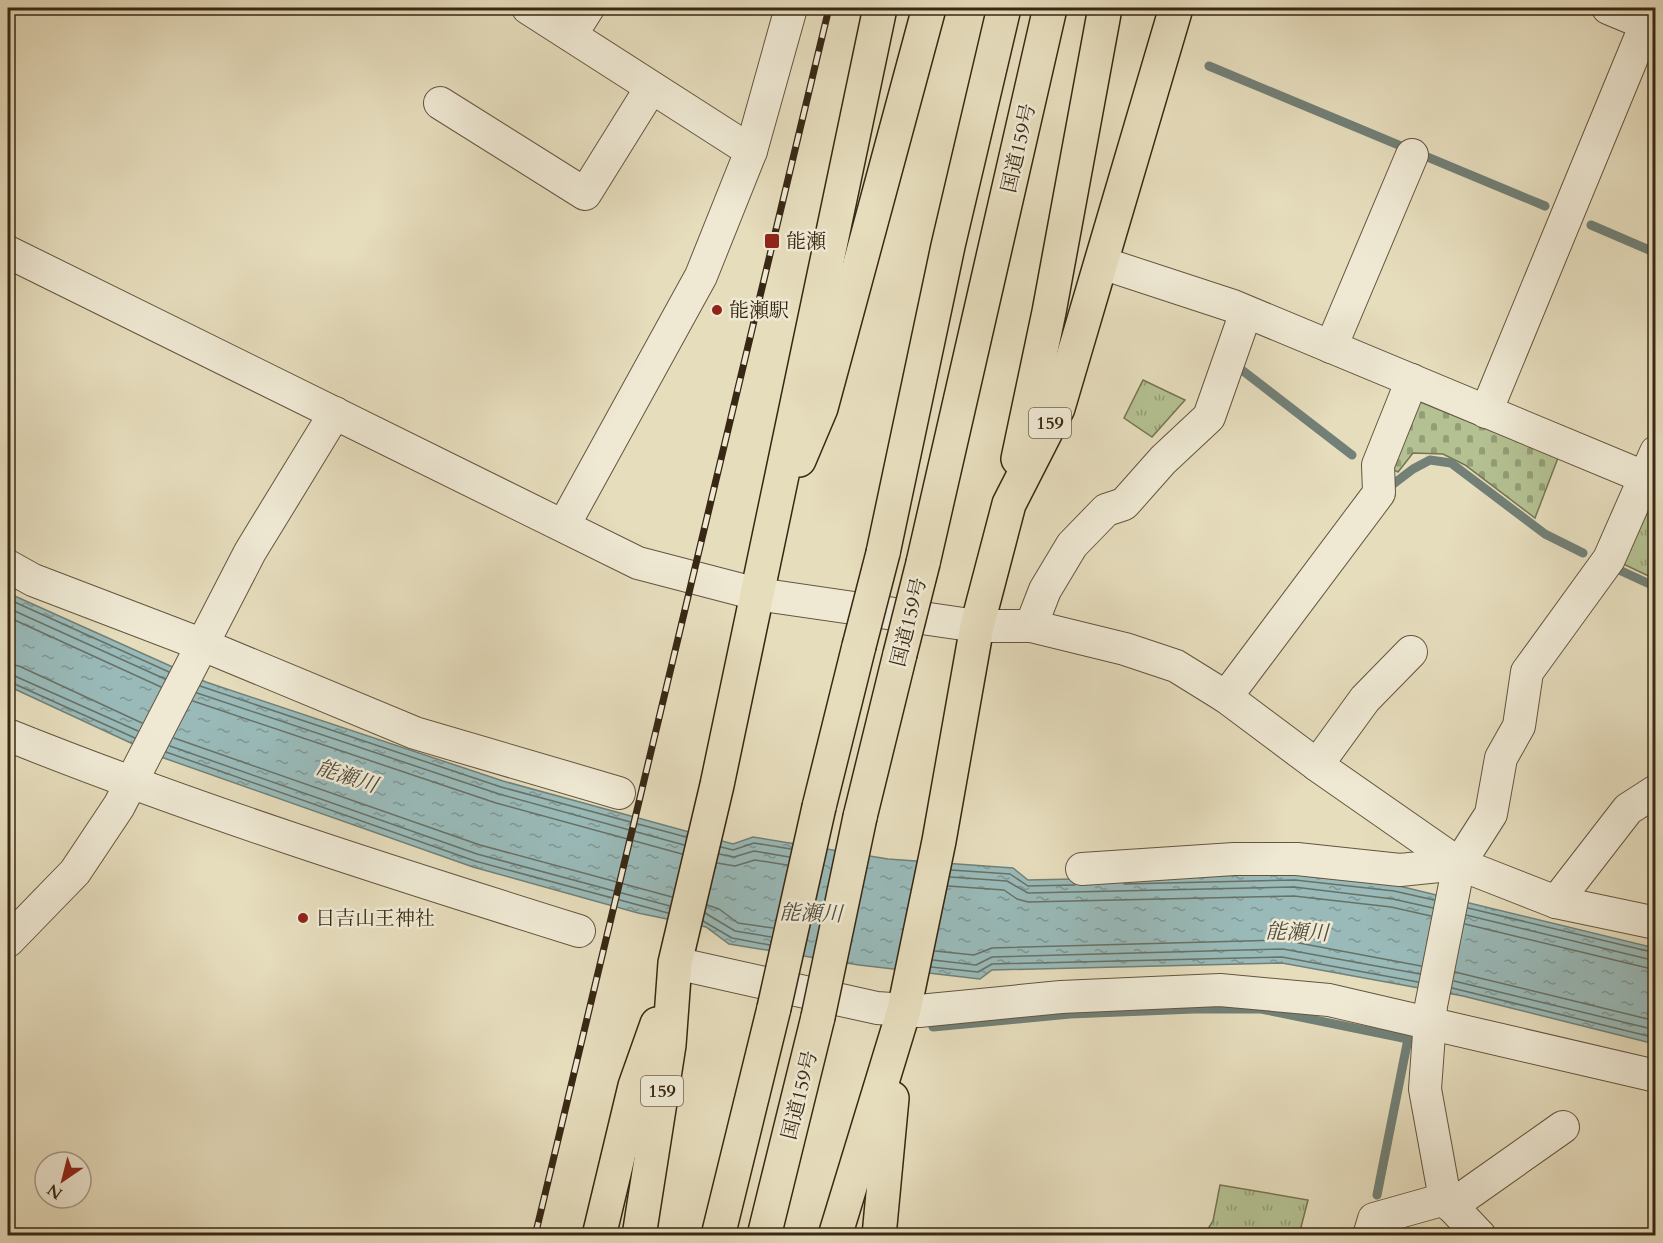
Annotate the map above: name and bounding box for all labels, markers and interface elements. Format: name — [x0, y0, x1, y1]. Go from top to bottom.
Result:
street label: 国道159号 — [995, 101, 1042, 195]
place label: 能瀬 — [786, 228, 826, 255]
marker: 能瀬 — [763, 232, 781, 250]
place label: 能瀬駅 — [729, 297, 789, 324]
marker: 能瀬駅 — [710, 303, 724, 317]
road number: 159 — [1029, 408, 1071, 438]
street label: 国道159号 — [884, 575, 933, 669]
water label: 能瀬川 — [312, 753, 383, 801]
water label: 能瀬川 — [779, 898, 845, 929]
place label: 日吉山王神社 — [315, 905, 435, 932]
marker: 日吉山王神社 — [296, 911, 310, 925]
water label: 能瀬川 — [1265, 917, 1331, 948]
street label: 国道159号 — [775, 1048, 824, 1142]
road number: 159 — [641, 1076, 683, 1106]
north arrow — [33, 1150, 93, 1210]
text: N — [43, 1178, 67, 1204]

